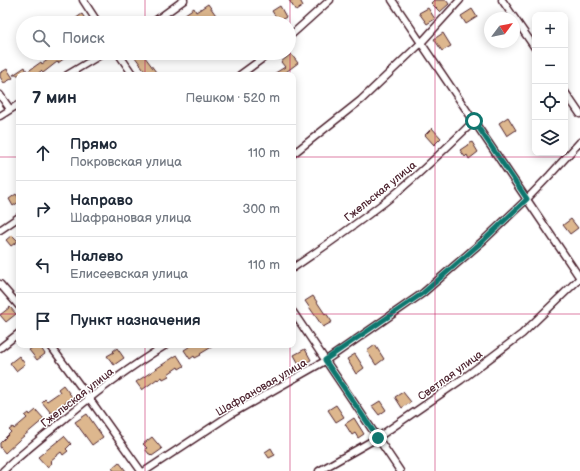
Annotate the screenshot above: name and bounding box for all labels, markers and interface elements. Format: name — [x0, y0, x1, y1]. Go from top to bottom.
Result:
north arrow — [484, 12, 520, 48]
map controls — [532, 12, 568, 156]
button: + — [532, 12, 568, 48]
search box — [16, 16, 296, 60]
icon: search — [30, 27, 52, 49]
text: Поиск — [62, 29, 105, 48]
button: − — [532, 48, 568, 84]
button: locate — [532, 84, 568, 120]
text: 7 мин — [32, 88, 77, 108]
text: Пешком · 520 m — [185, 90, 280, 106]
route start — [465, 112, 483, 130]
button: layers — [532, 120, 568, 156]
text: Прямо — [70, 135, 117, 154]
icon: ahead — [32, 142, 54, 164]
text: 110 m — [248, 145, 280, 161]
text: Покровская улица — [70, 154, 182, 170]
street label: Гжельская улица — [342, 158, 419, 224]
text: Направо — [70, 191, 133, 210]
icon: right — [32, 198, 54, 220]
text: 300 m — [242, 201, 280, 217]
text: Шафрановая улица — [70, 210, 192, 226]
text: Налево — [70, 247, 123, 266]
icon: left — [32, 254, 54, 276]
text: 110 m — [248, 257, 280, 273]
text: Елисеевская улица — [70, 266, 188, 282]
icon: arrive — [32, 310, 54, 332]
text: Пункт назначения — [70, 311, 201, 330]
street label: Светлая улица — [415, 347, 486, 403]
street label: Шафрановая улица — [213, 356, 309, 419]
street label: Гжельская улица — [38, 365, 117, 430]
route end — [369, 429, 387, 447]

